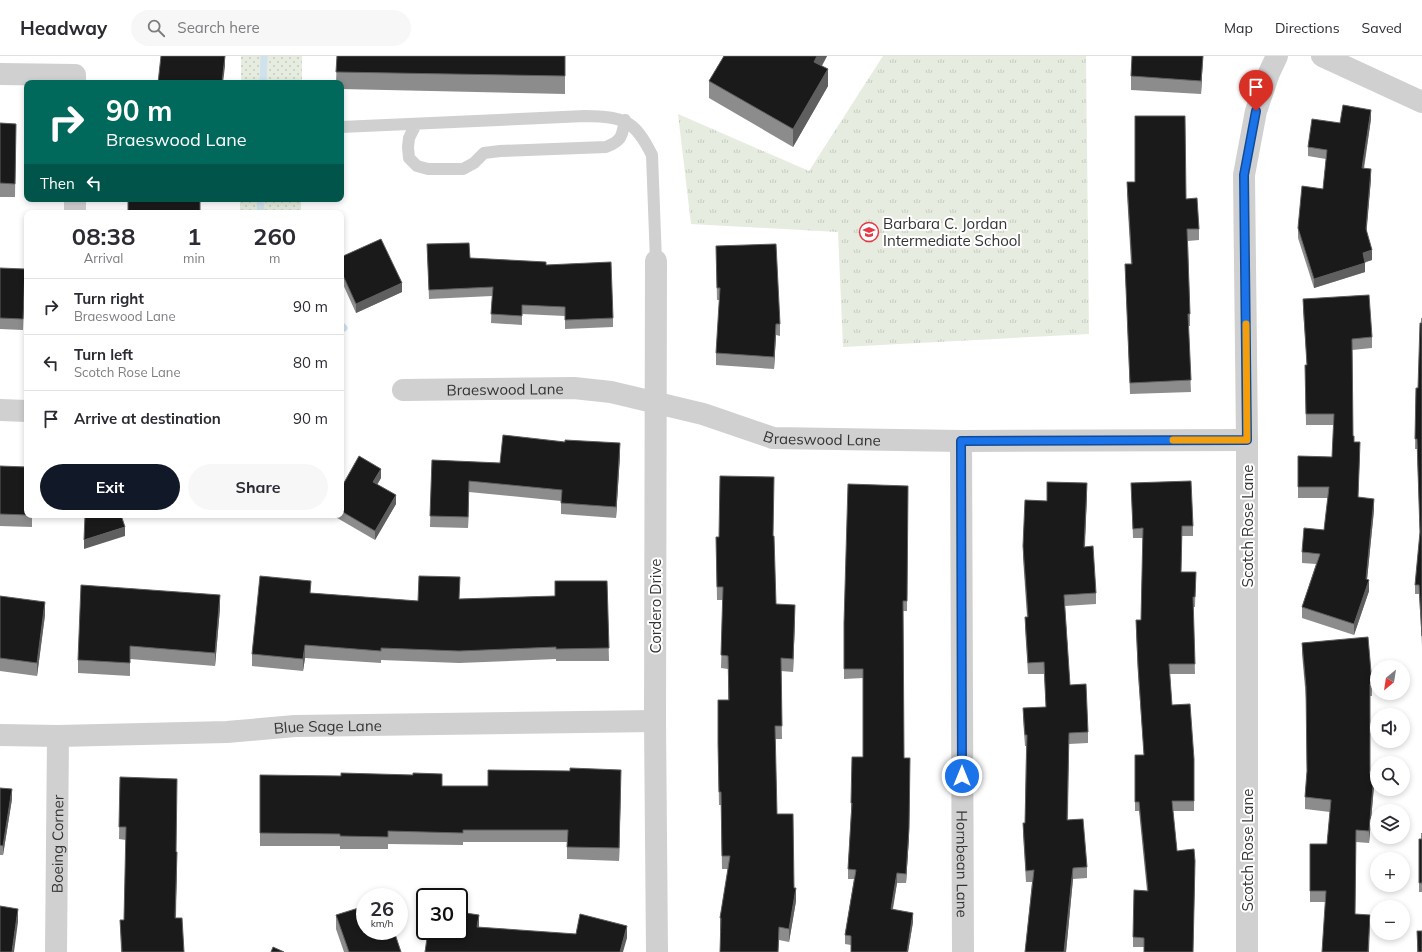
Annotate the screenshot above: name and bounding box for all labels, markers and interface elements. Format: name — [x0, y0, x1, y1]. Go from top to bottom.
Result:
search box — [131, 10, 411, 46]
text: Headway — [20, 16, 107, 40]
icon: search — [145, 17, 167, 39]
text: Search here — [177, 18, 260, 37]
text: Map — [1224, 19, 1253, 37]
text: Directions — [1275, 19, 1340, 37]
text: Saved — [1362, 19, 1402, 37]
pin — [1239, 70, 1273, 111]
icon: arrive — [1245, 76, 1267, 98]
text: 90 m — [106, 93, 172, 128]
icon: right — [40, 96, 92, 148]
text: Braeswood Lane — [106, 128, 247, 151]
icon: left — [83, 172, 105, 194]
text: Then — [40, 174, 75, 193]
place label: Barbara C. Jordan Intermediate School — [883, 214, 1021, 250]
text: 08:38 — [72, 221, 135, 251]
text: 1 — [187, 221, 201, 251]
text: 260 — [253, 221, 296, 251]
school or university icon: Barbara C. Jordan Intermediate School — [858, 221, 880, 243]
text: Arrival — [84, 250, 123, 266]
text: min — [183, 250, 205, 266]
text: m — [269, 250, 280, 266]
text: Turn right — [74, 289, 144, 308]
icon: right — [40, 296, 62, 318]
text: 90 m — [293, 297, 328, 316]
text: Braeswood Lane — [74, 308, 176, 324]
text: Turn left — [74, 345, 133, 364]
icon: left — [40, 352, 62, 374]
text: 80 m — [293, 353, 328, 372]
text: Scotch Rose Lane — [74, 364, 180, 380]
street label: Braeswood Lane — [446, 379, 564, 399]
icon: arrive — [40, 408, 62, 430]
text: Arrive at destination — [74, 409, 221, 428]
text: 90 m — [293, 409, 328, 428]
street label: Braeswood Lane — [761, 426, 881, 449]
button: Exit — [40, 464, 180, 510]
button: Share — [188, 464, 328, 510]
street label: Scotch Rose Lane — [1238, 465, 1257, 587]
street label: Cordero Drive — [646, 559, 665, 653]
north arrow — [1370, 660, 1410, 700]
map controls — [1370, 660, 1410, 940]
button: sound — [1370, 708, 1410, 748]
street label: Blue Sage Lane — [273, 715, 382, 737]
position arrow — [941, 755, 983, 797]
button: search — [1370, 756, 1410, 796]
street label: Scotch Rose Lane — [1238, 789, 1257, 911]
street label: Boeing Corner — [47, 794, 67, 893]
button: layers — [1370, 804, 1410, 844]
street label: Hornbean Lane — [953, 810, 972, 918]
button: + — [1370, 852, 1410, 892]
speed limit sign: 30 — [416, 888, 468, 940]
text: 26 — [370, 896, 394, 921]
button: − — [1370, 900, 1410, 940]
text: km/h — [371, 917, 393, 930]

